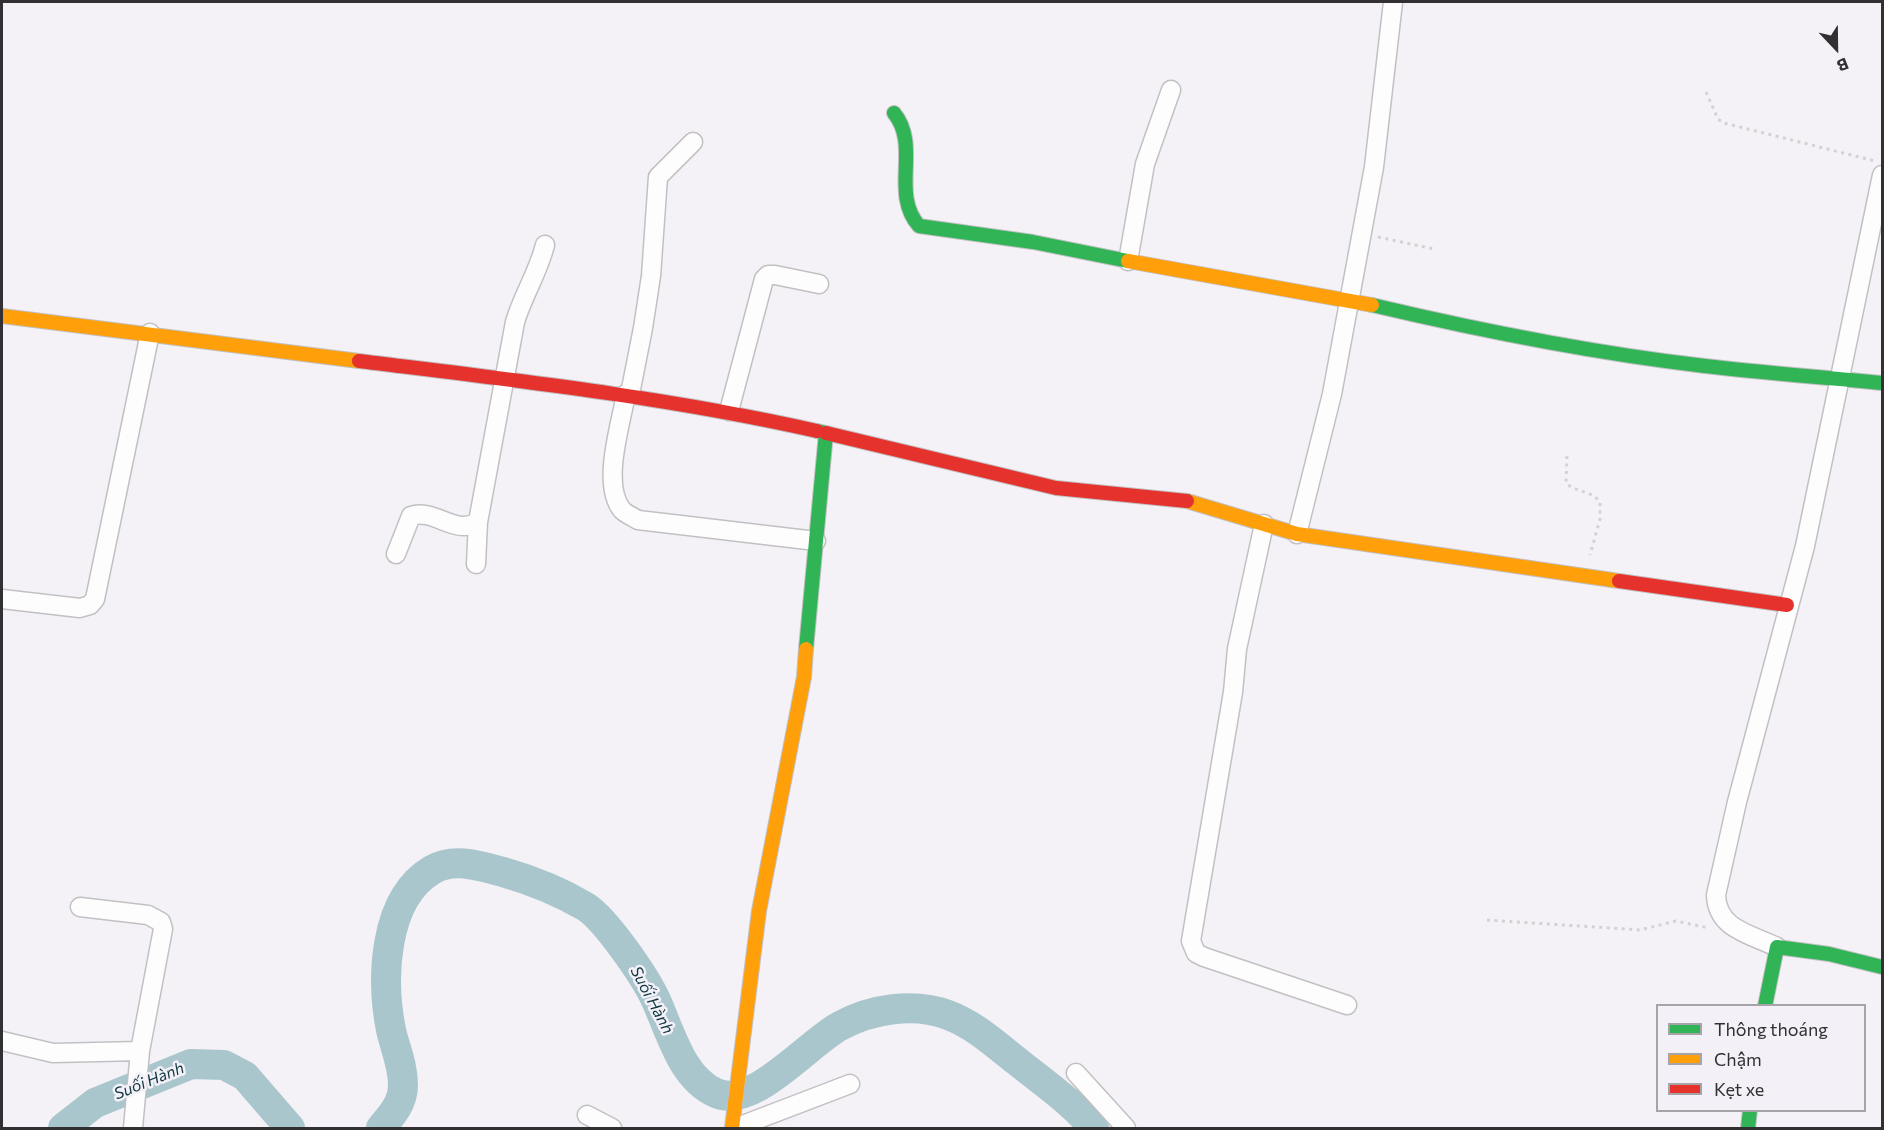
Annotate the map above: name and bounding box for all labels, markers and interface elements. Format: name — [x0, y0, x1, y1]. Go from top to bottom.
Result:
north arrow — [1806, 18, 1866, 78]
text: B — [1834, 54, 1851, 76]
water label: Suối Hành — [626, 963, 678, 1037]
legend — [1656, 1004, 1866, 1112]
text: Thông thoáng — [1714, 1018, 1828, 1040]
text: Chậm — [1714, 1048, 1762, 1070]
water label: Suối Hành — [111, 1058, 187, 1104]
text: Kẹt xe — [1714, 1078, 1764, 1100]

